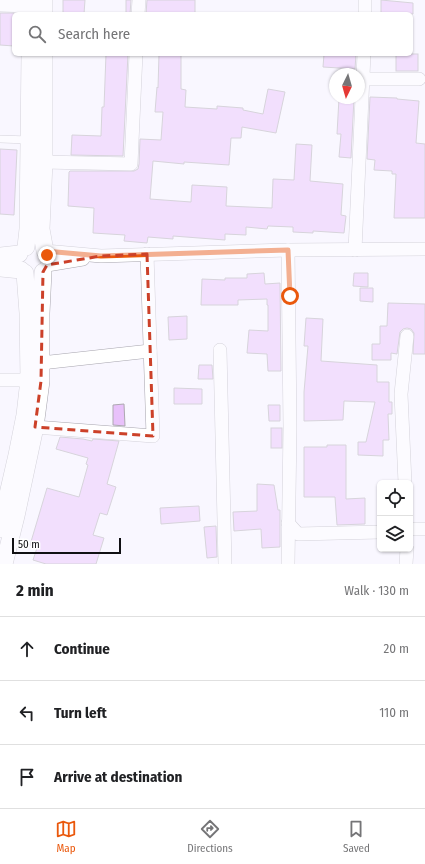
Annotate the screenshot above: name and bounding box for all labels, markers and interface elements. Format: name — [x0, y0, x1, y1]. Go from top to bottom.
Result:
search box — [12, 12, 413, 56]
icon: search — [26, 23, 48, 45]
text: Search here — [58, 25, 130, 43]
north arrow — [329, 68, 365, 104]
route end — [38, 246, 56, 264]
route start — [281, 287, 299, 305]
map controls — [377, 480, 413, 552]
button: locate — [377, 480, 413, 516]
button: layers — [377, 516, 413, 552]
scale bar — [12, 536, 121, 555]
text: 50 m — [18, 538, 40, 551]
text: 2 min — [16, 580, 54, 601]
text: Walk · 130 m — [344, 583, 409, 598]
icon: ahead — [16, 638, 38, 660]
text: Continue — [54, 640, 110, 658]
text: 20 m — [383, 641, 409, 656]
icon: left — [16, 702, 38, 724]
text: Turn left — [54, 704, 107, 722]
text: 110 m — [379, 705, 409, 720]
icon: arrive — [16, 766, 38, 788]
text: Arrive at destination — [54, 768, 182, 786]
tab: Map — [55, 818, 77, 855]
tab: Directions — [187, 818, 233, 855]
tab: Saved — [343, 818, 370, 855]

